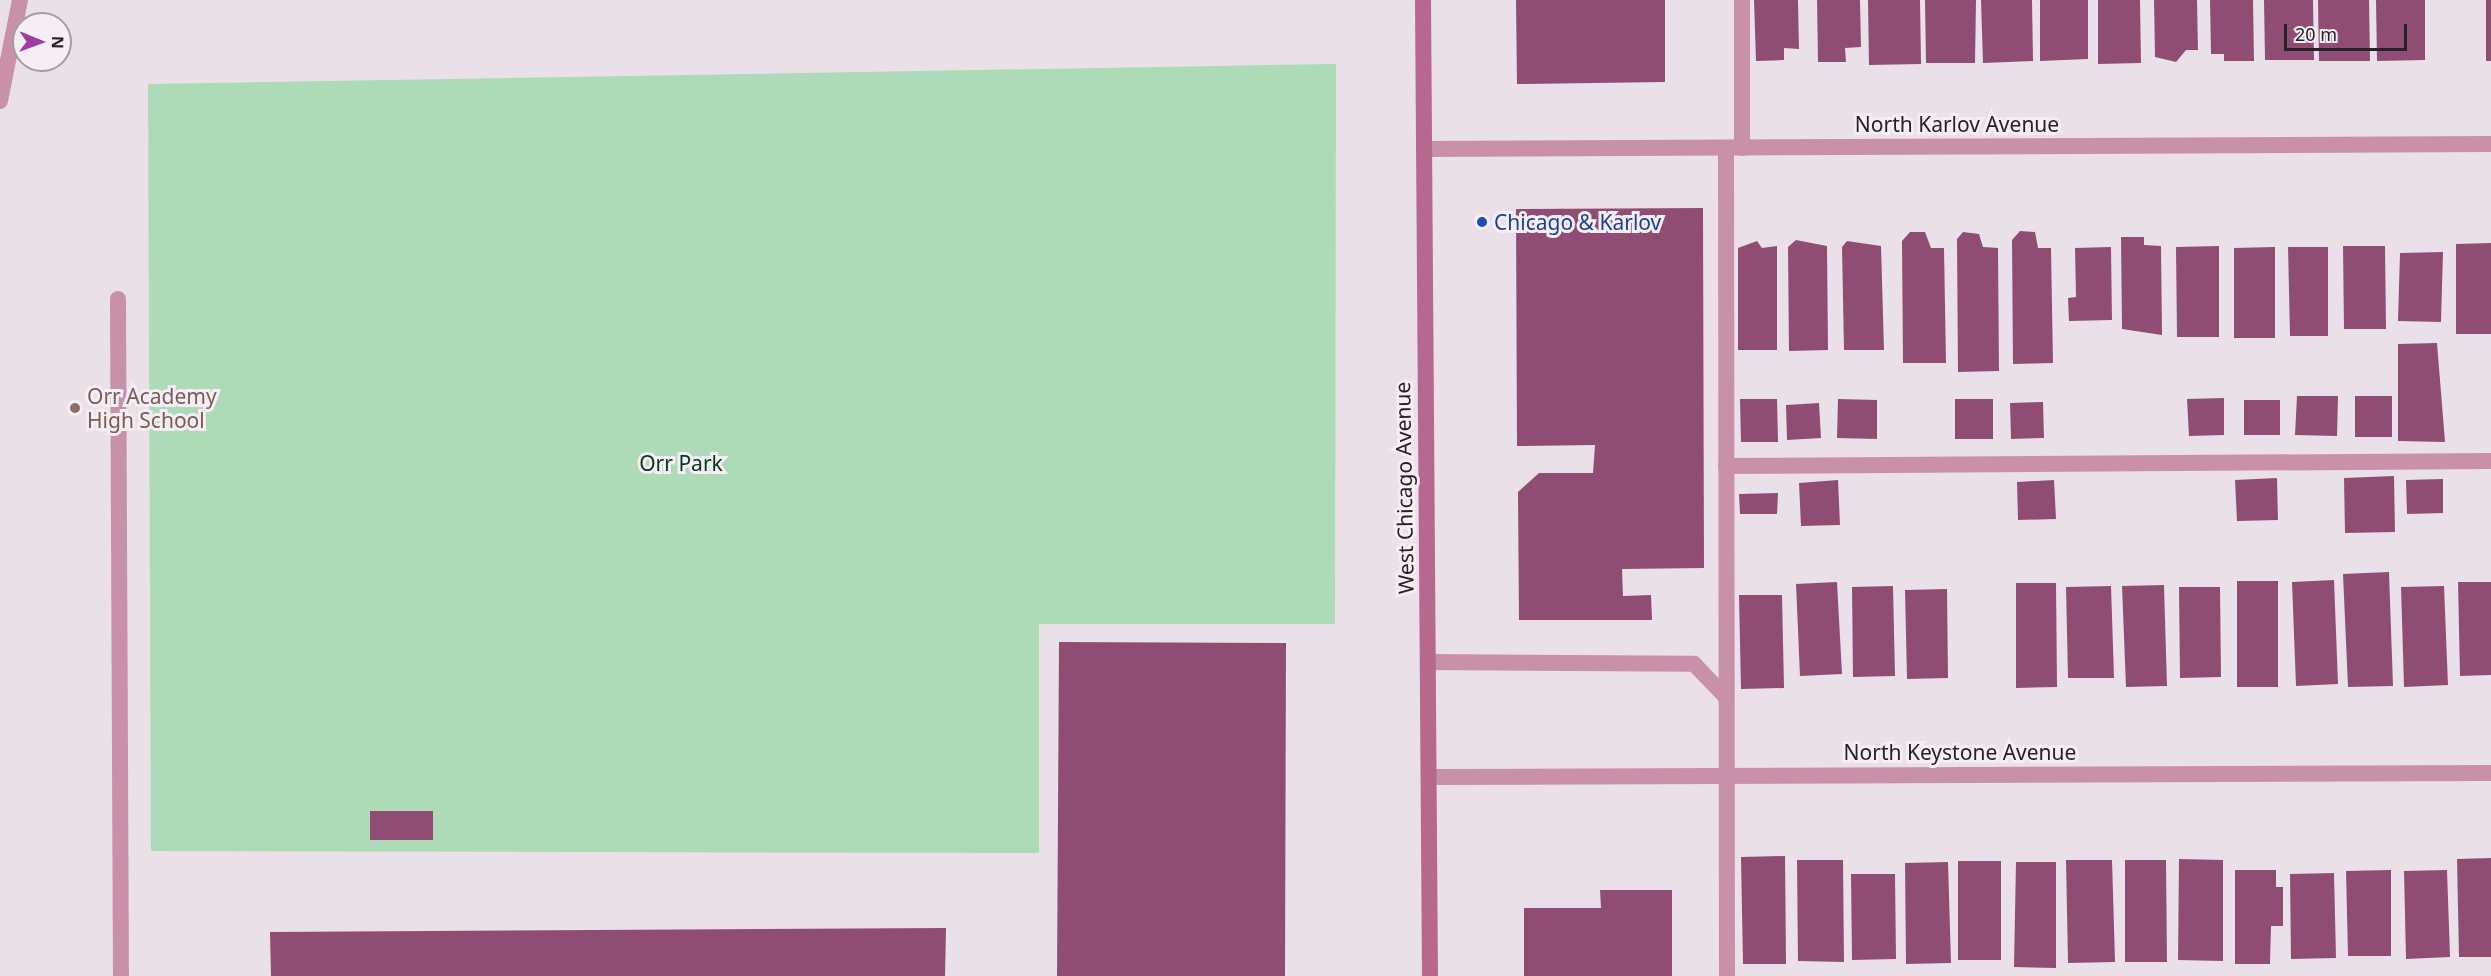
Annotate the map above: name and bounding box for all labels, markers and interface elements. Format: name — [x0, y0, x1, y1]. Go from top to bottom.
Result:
north arrow — [12, 12, 72, 72]
scale bar — [2287, 12, 2410, 50]
text: 20 m — [2295, 22, 2337, 46]
text: N — [47, 36, 69, 49]
street label: North Karlov Avenue — [1855, 111, 2059, 137]
place label: Chicago & Karlov — [1494, 209, 1661, 235]
marker: Chicago & Karlov — [1475, 215, 1489, 229]
street label: West Chicago Avenue — [1390, 382, 1418, 594]
place label: Orr Academy High School — [87, 383, 217, 433]
marker: Orr Academy High School — [68, 401, 82, 415]
park label: Orr Park — [639, 450, 723, 476]
street label: North Keystone Avenue — [1844, 739, 2076, 765]

